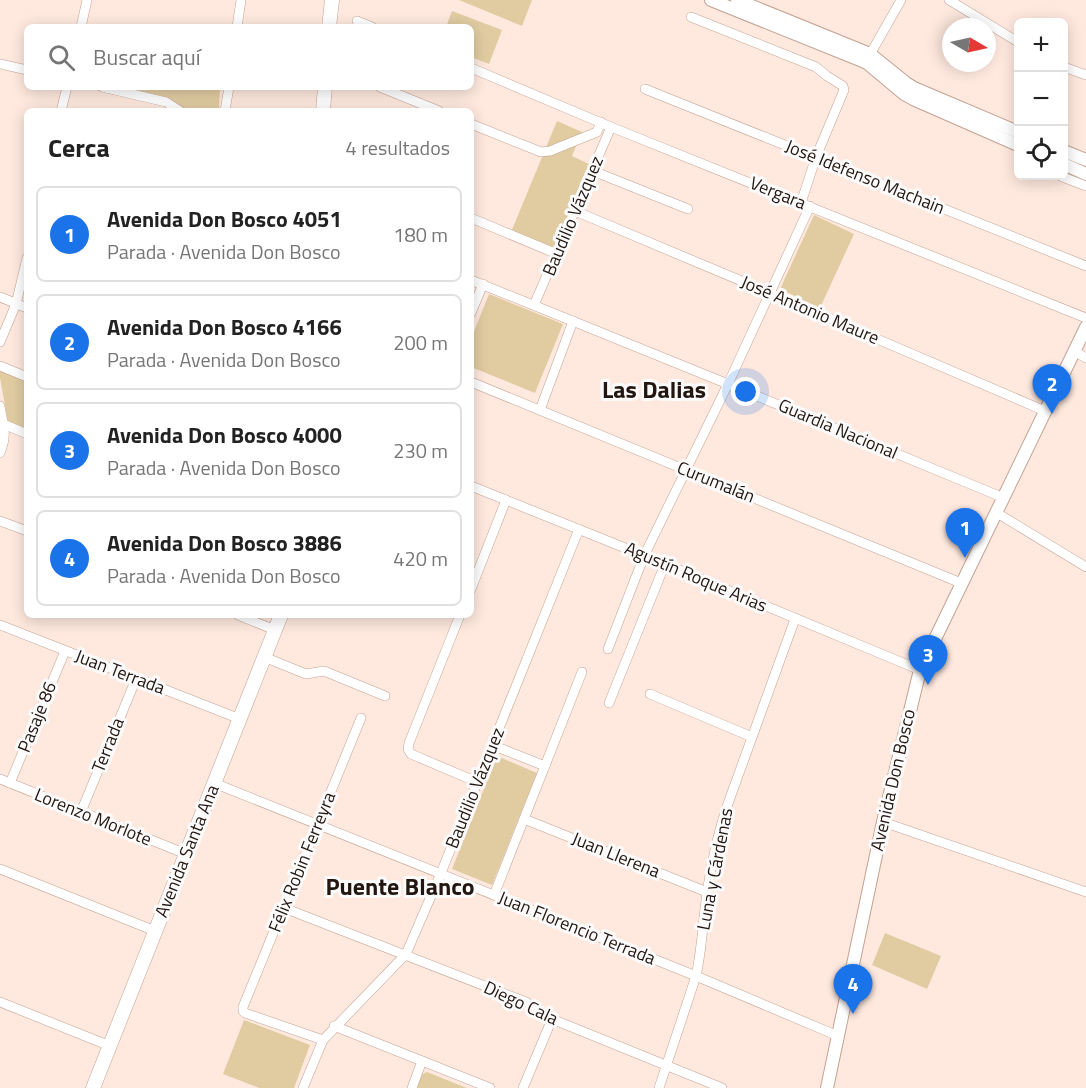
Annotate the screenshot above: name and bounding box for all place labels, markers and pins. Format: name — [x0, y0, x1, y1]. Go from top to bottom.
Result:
pin: 2 — [1032, 364, 1072, 414]
pin: 1 — [946, 508, 984, 558]
pin: 3 — [908, 636, 948, 685]
pin: 4 — [834, 964, 872, 1014]

